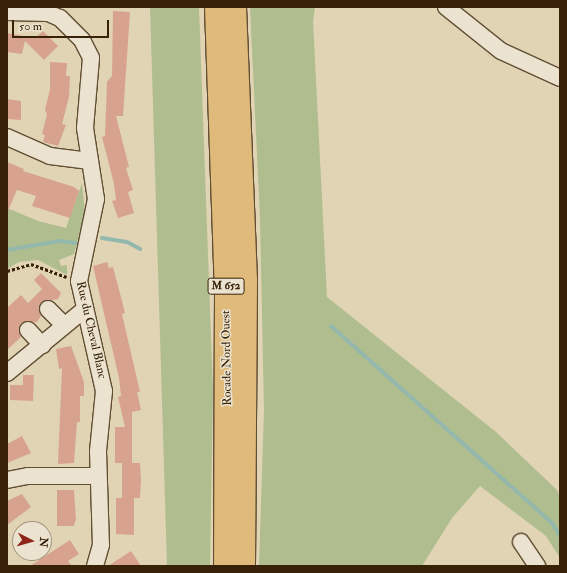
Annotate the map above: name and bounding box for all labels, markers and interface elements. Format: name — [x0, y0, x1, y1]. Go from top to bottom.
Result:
scale bar — [14, 12, 111, 38]
text: 50 m — [19, 19, 42, 34]
road number: M 652 — [207, 277, 245, 295]
street label: Rue du Cheval Blanc — [73, 280, 109, 380]
street label: Rocade Nord Ouest — [219, 310, 235, 406]
north arrow — [12, 521, 52, 561]
text: N — [36, 537, 50, 548]

